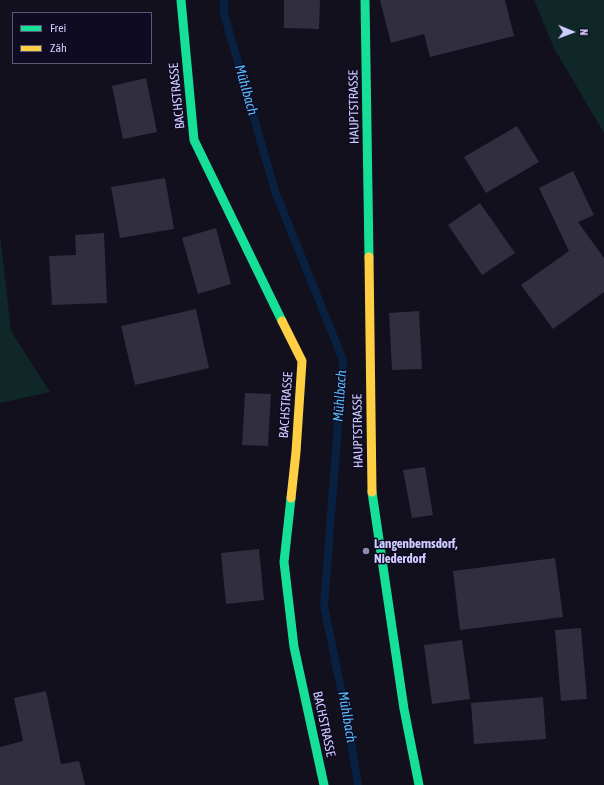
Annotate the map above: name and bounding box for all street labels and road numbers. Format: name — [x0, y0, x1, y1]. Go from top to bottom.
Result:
street label: BACHSTRASSE — [166, 62, 188, 130]
street label: HAUPTSTRASSE — [346, 70, 362, 144]
street label: BACHSTRASSE — [276, 371, 296, 439]
street label: HAUPTSTRASSE — [350, 394, 366, 468]
street label: BACHSTRASSE — [309, 690, 339, 758]

